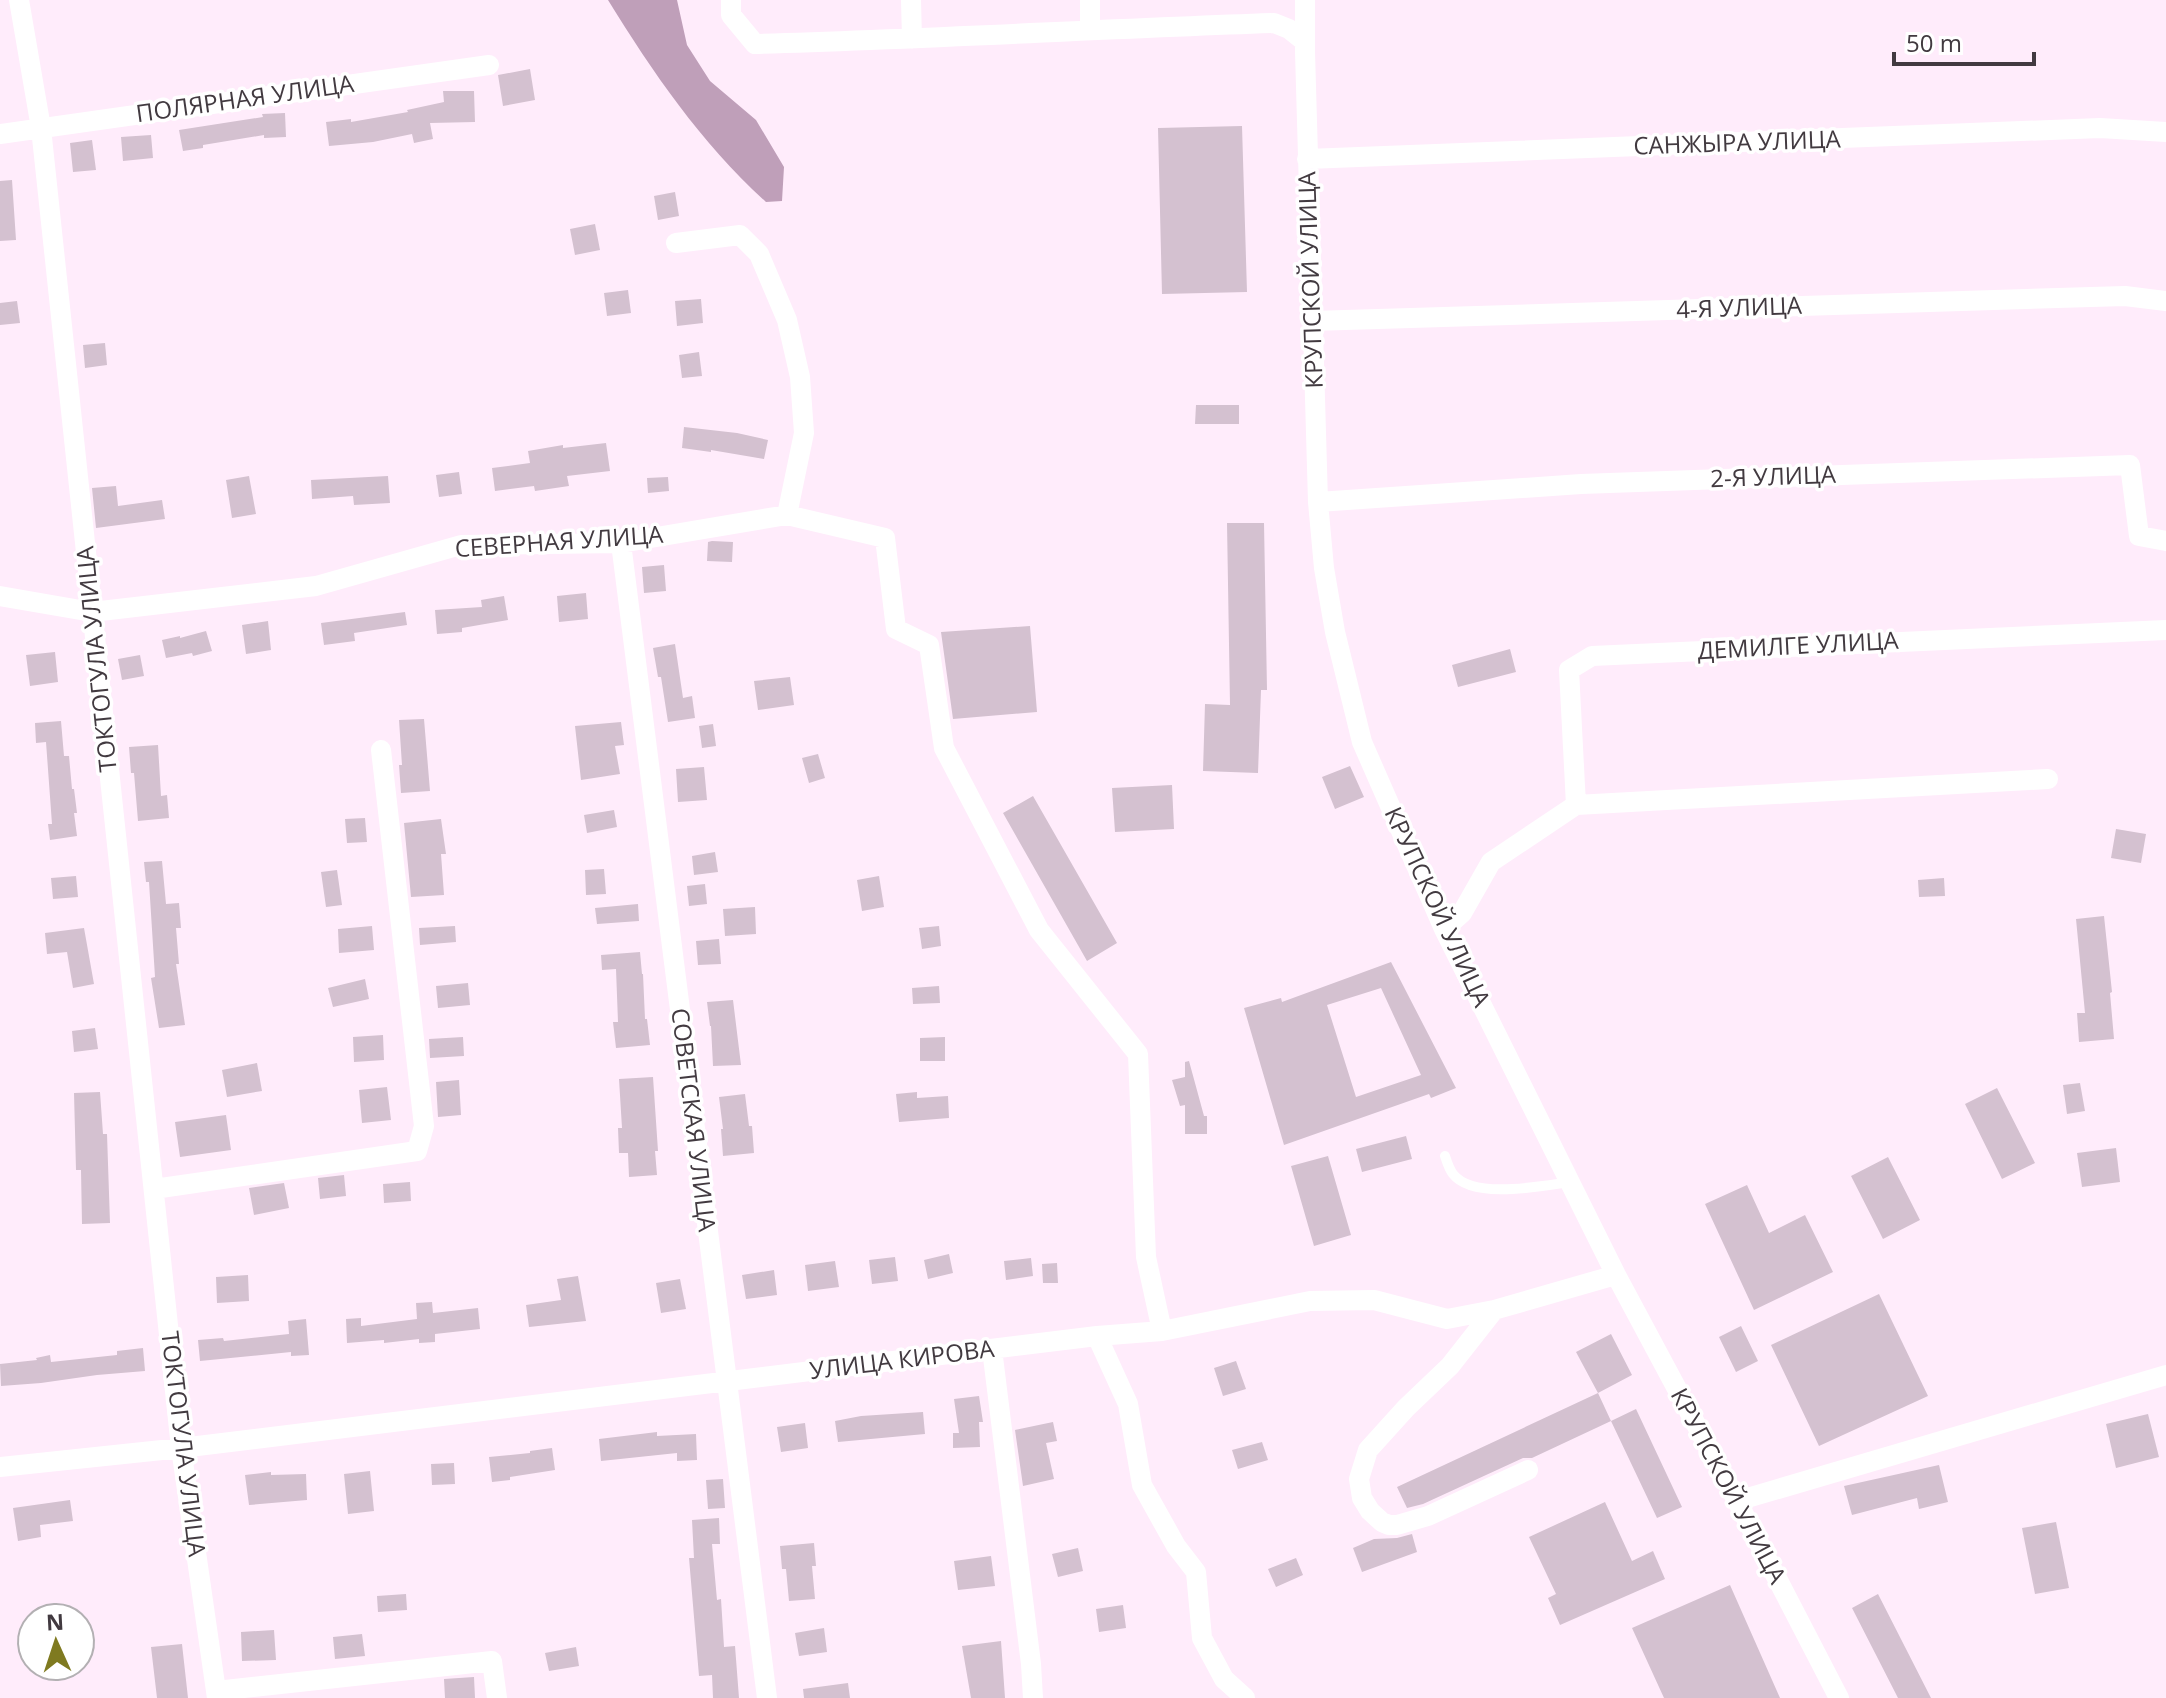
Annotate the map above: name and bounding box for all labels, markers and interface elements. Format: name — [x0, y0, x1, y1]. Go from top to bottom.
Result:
scale bar — [1894, 16, 2034, 66]
text: 50 m — [1906, 26, 1962, 59]
street label: ПОЛЯРНАЯ УЛИЦА — [134, 66, 357, 129]
street label: САНЖЫРА УЛИЦА — [1633, 121, 1842, 162]
street label: КРУПСКОЙ УЛИЦА — [1289, 170, 1330, 389]
street label: 4-Я УЛИЦА — [1676, 288, 1803, 325]
street label: 2-Я УЛИЦА — [1710, 457, 1837, 494]
street label: СЕВЕРНАЯ УЛИЦА — [454, 517, 665, 564]
street label: ТОКТОГУЛА УЛИЦА — [67, 544, 124, 774]
street label: ДЕМИЛГЕ УЛИЦА — [1697, 623, 1900, 666]
street label: КРУПСКОЙ УЛИЦА — [1378, 801, 1500, 1012]
street label: СОВЕТСКАЯ УЛИЦА — [664, 1006, 725, 1234]
street label: ТОКТОГУЛА УЛИЦА — [154, 1329, 215, 1559]
street label: УЛИЦА КИРОВА — [808, 1331, 997, 1386]
street label: КРУПСКОЙ УЛИЦА — [1664, 1382, 1795, 1590]
north arrow — [16, 1602, 96, 1682]
text: N — [45, 1606, 65, 1636]

